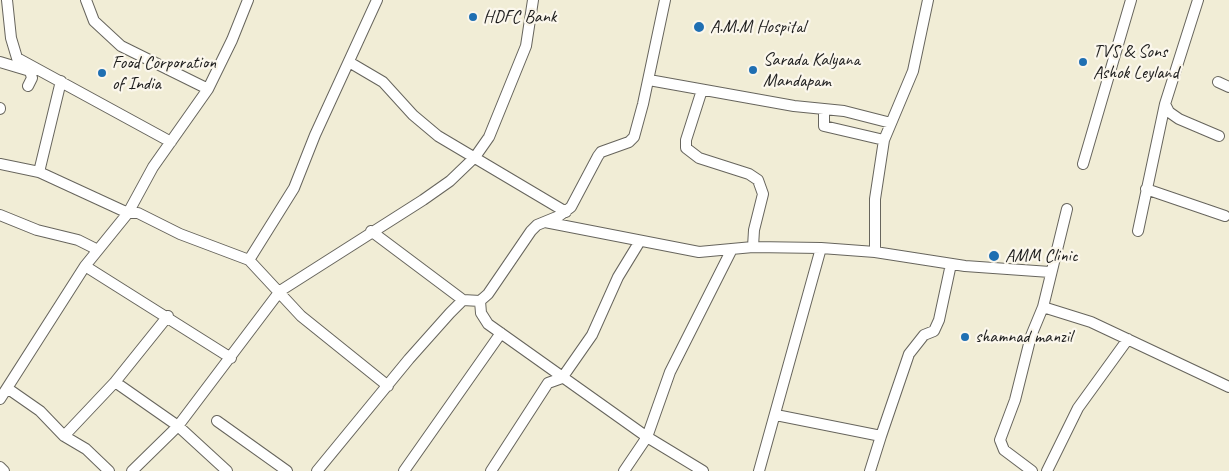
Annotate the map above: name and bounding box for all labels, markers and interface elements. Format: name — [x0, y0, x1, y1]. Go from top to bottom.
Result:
place label: HDFC Bank — [483, 6, 556, 28]
marker: HDFC Bank — [467, 11, 479, 23]
place label: A.M.M Hospital — [710, 16, 806, 38]
marker: A.M.M Hospital — [692, 20, 706, 34]
place label: TVS & Sons Ashok Leyland — [1093, 41, 1179, 84]
place label: Sarada Kalyana Mandapam — [763, 49, 860, 92]
place label: Food Corporation of India — [112, 52, 216, 94]
marker: TVS & Sons Ashok Leyland — [1077, 56, 1089, 68]
marker: Sarada Kalyana Mandapam — [747, 64, 759, 76]
marker: Food Corporation of India — [96, 67, 108, 79]
place label: AMM Clinic — [1005, 245, 1078, 267]
marker: AMM Clinic — [987, 249, 1001, 263]
place label: shamnad manzil — [975, 326, 1072, 348]
marker: shamnad manzil — [959, 331, 971, 343]

